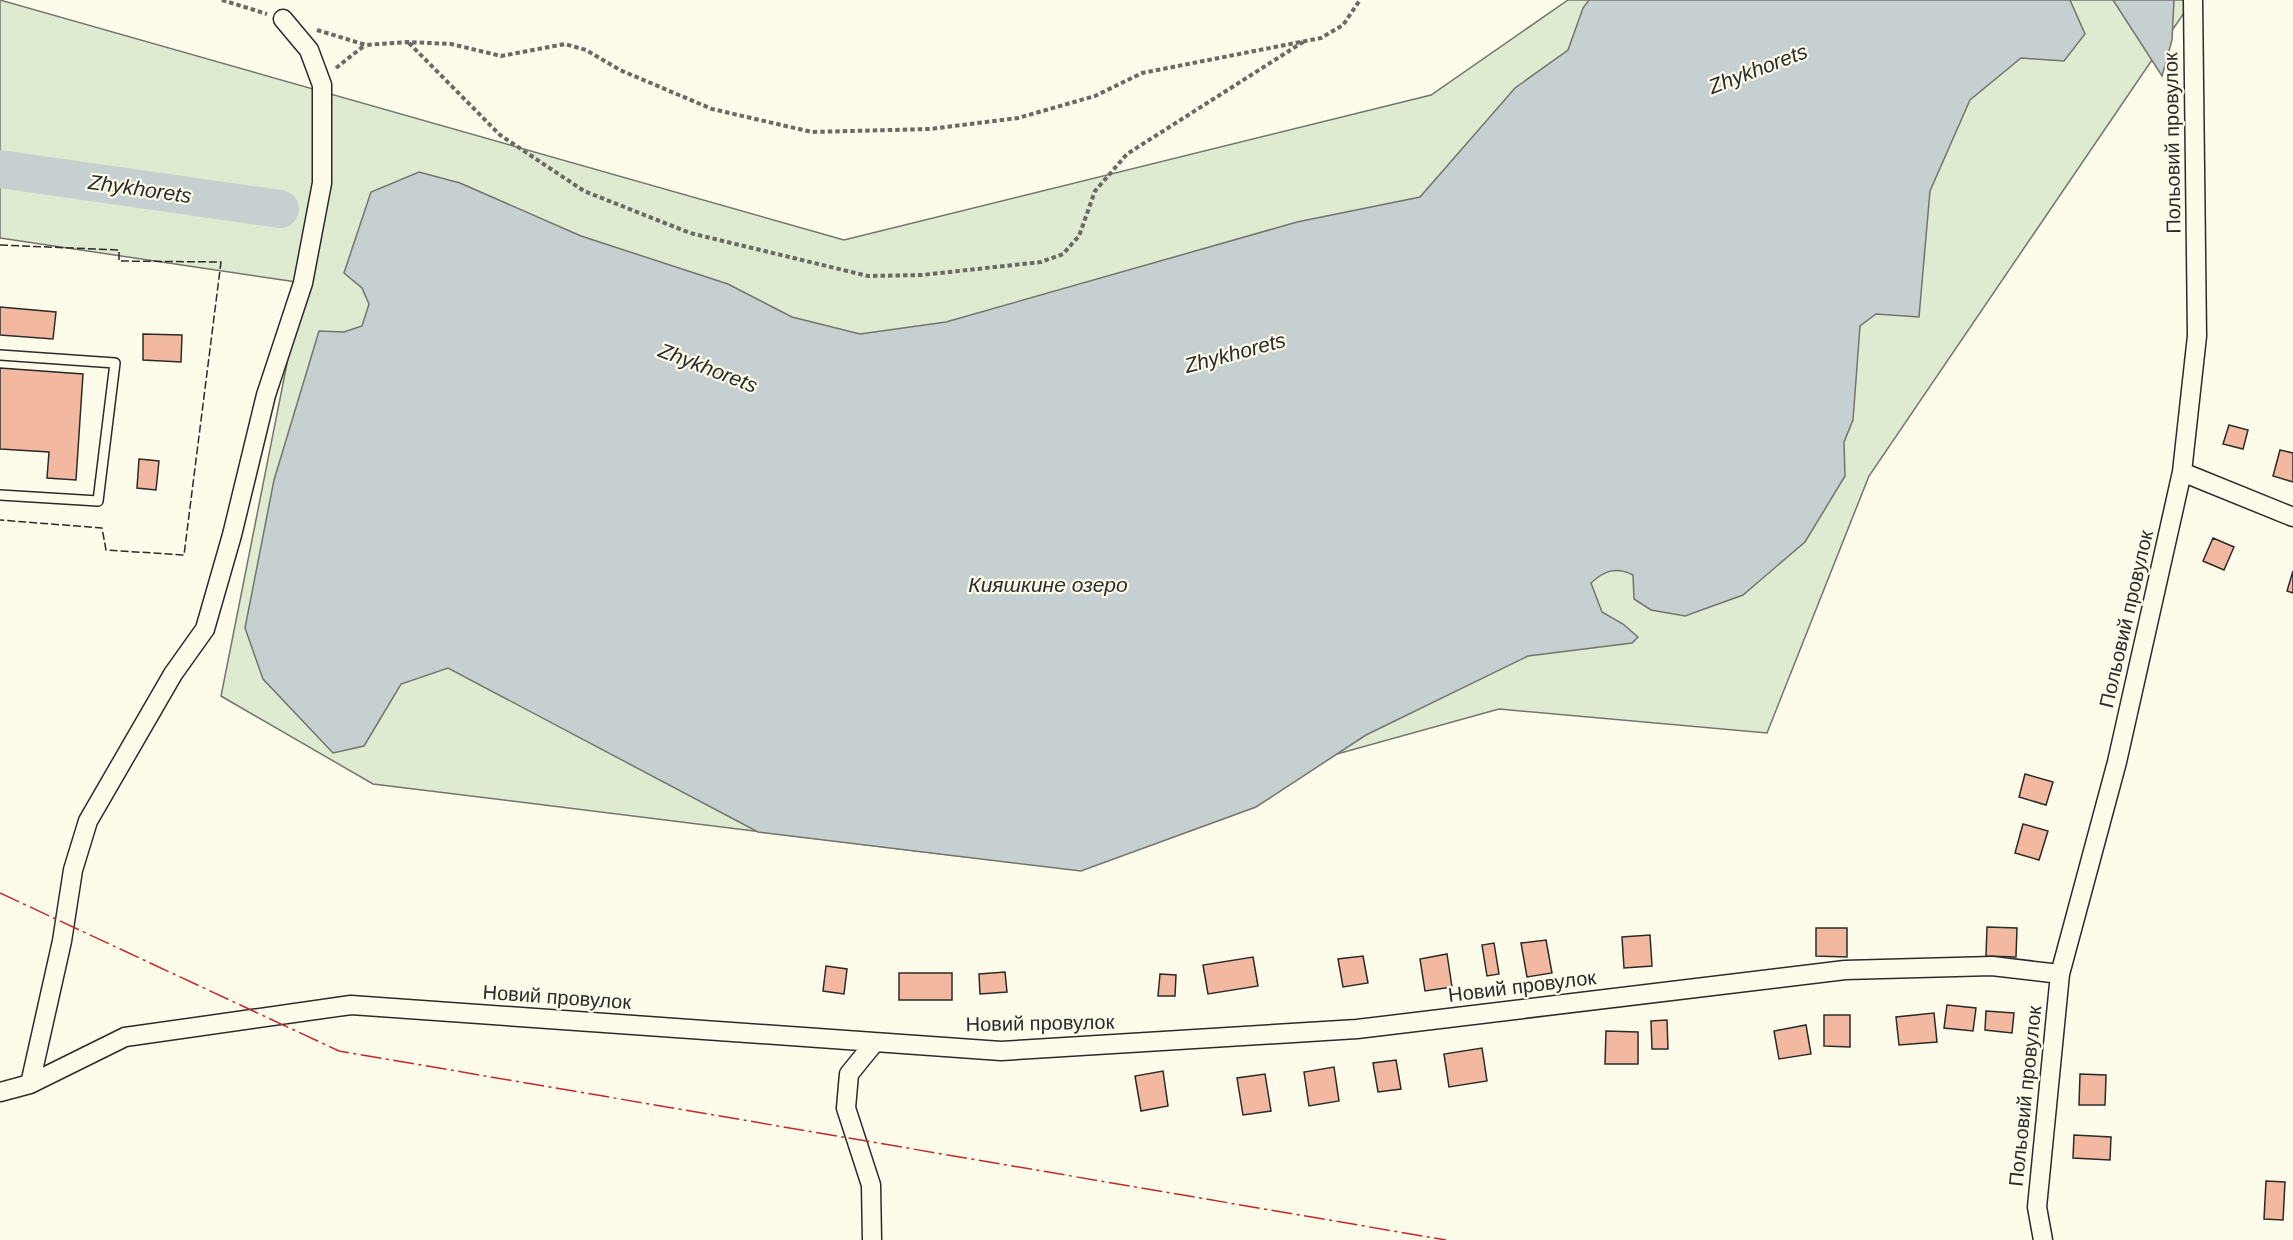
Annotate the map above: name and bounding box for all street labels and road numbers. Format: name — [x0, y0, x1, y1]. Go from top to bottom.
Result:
street label: Польовий провулок — [2159, 52, 2185, 234]
street label: Польовий провулок — [2095, 528, 2157, 710]
street label: Новий провулок — [1447, 966, 1597, 1006]
street label: Новий провулок — [482, 981, 632, 1013]
street label: Польовий провулок — [2005, 1004, 2045, 1187]
street label: Новий провулок — [965, 1011, 1115, 1035]

